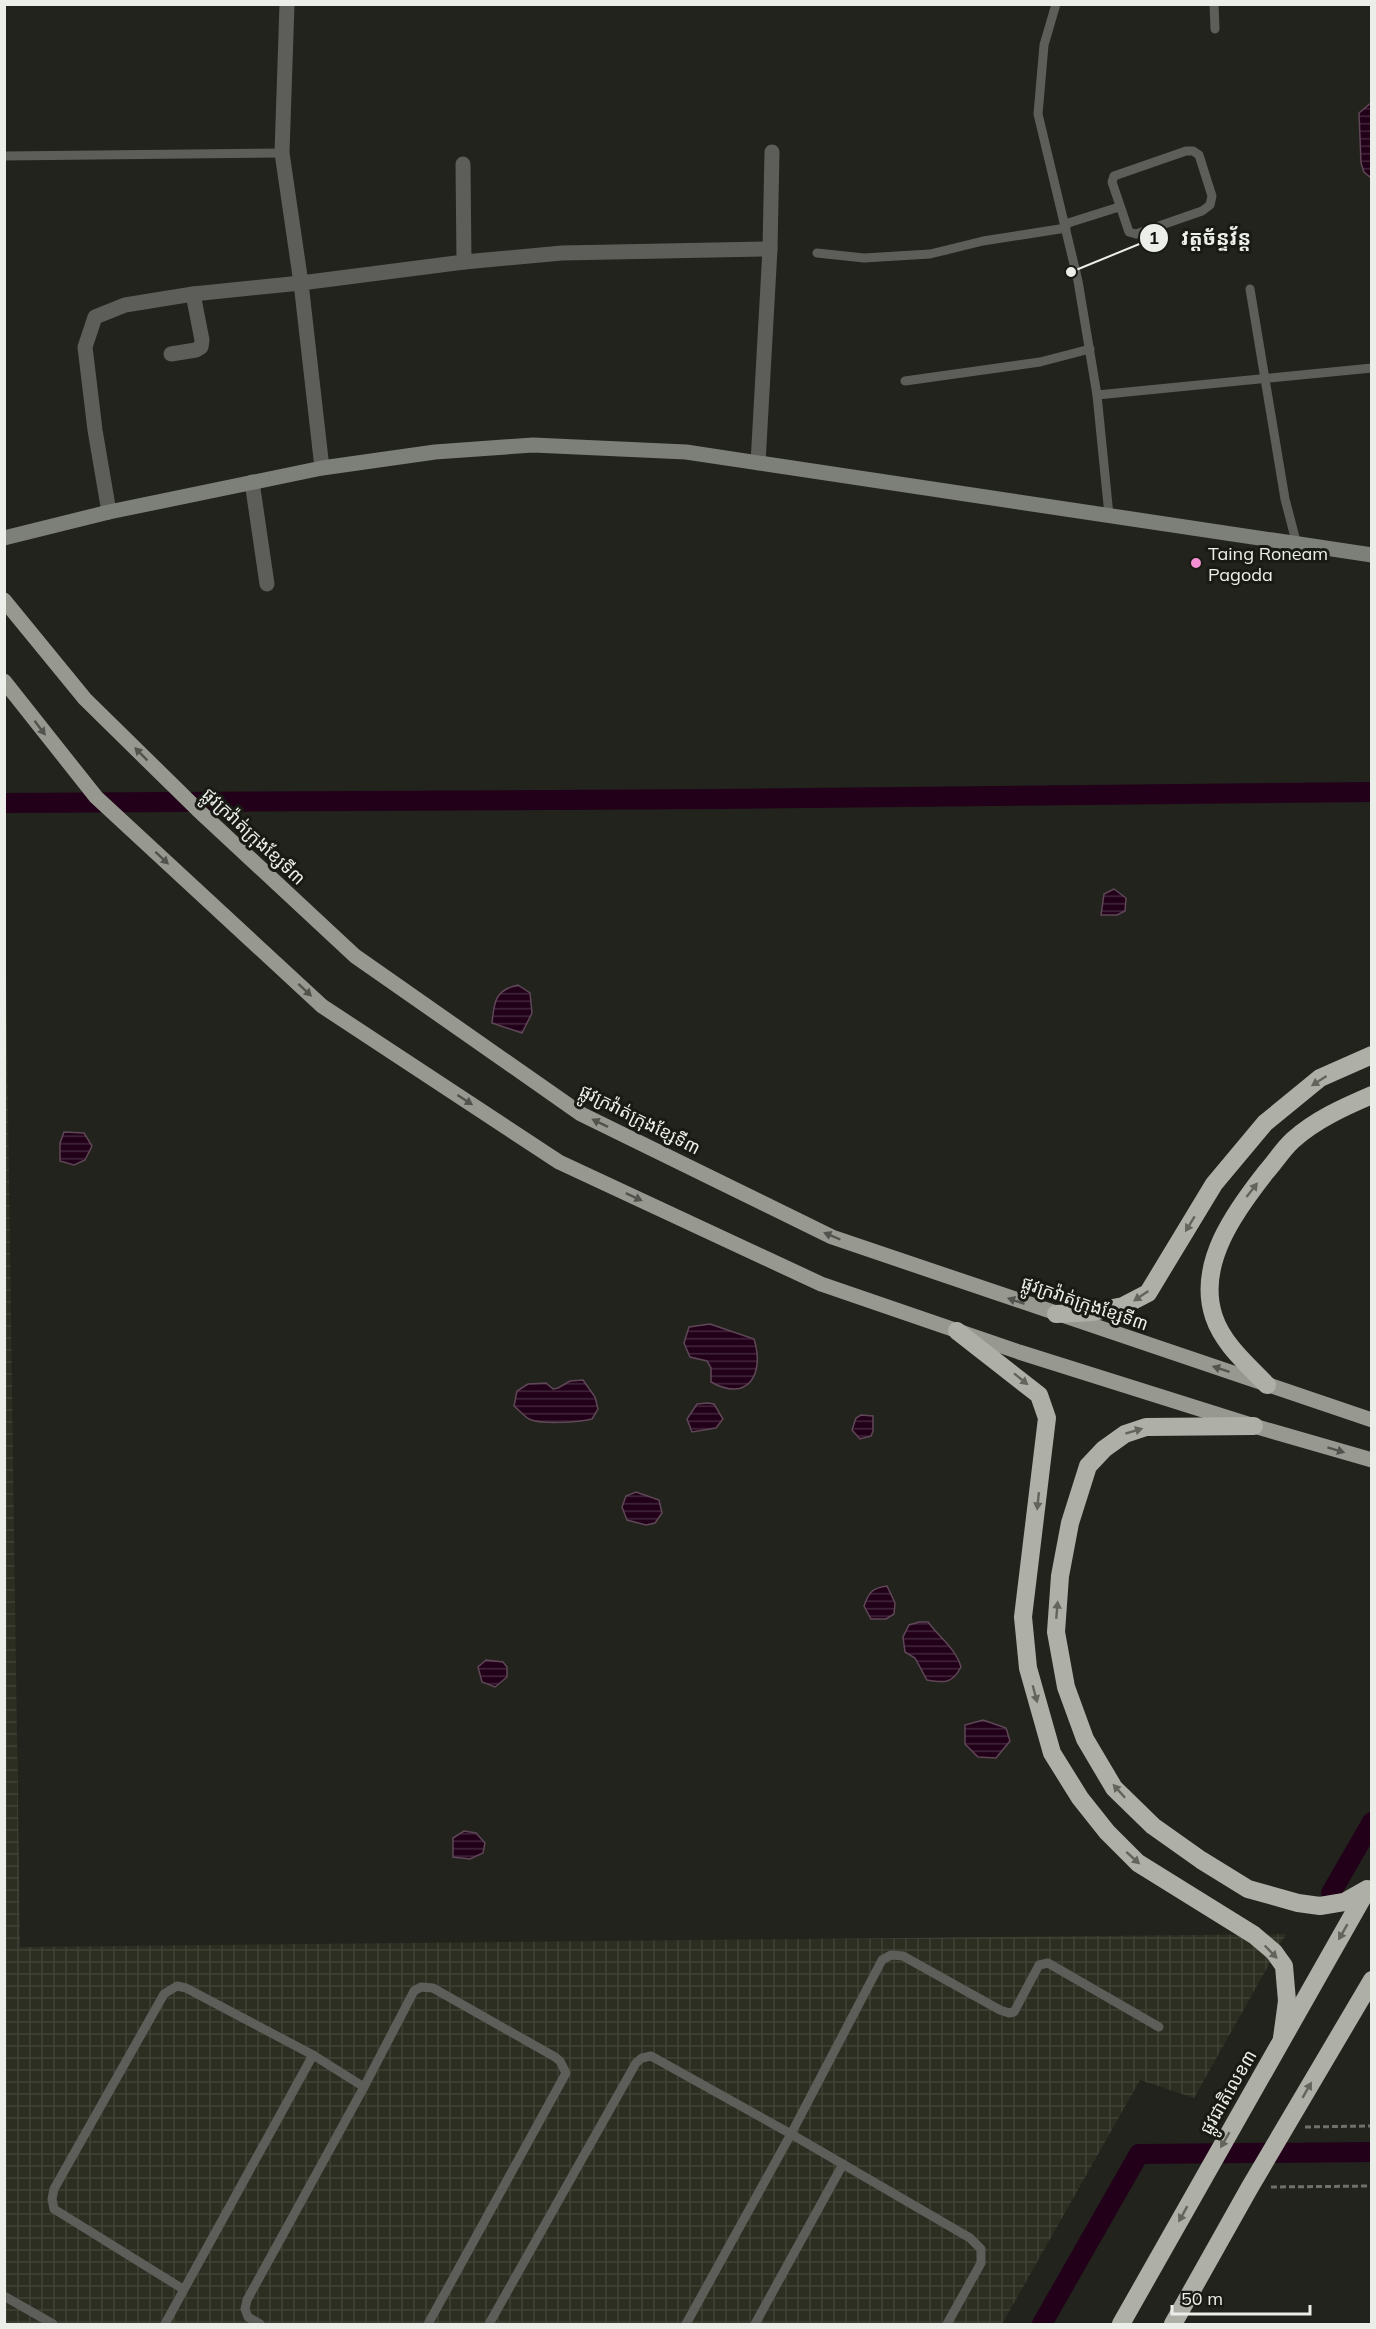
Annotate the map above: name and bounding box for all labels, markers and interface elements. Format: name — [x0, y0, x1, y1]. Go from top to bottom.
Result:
callout: វត្តច័ន្ទវ័ន្ត — [1139, 219, 1263, 257]
text: វត្តច័ន្ទវ័ន្ត — [1181, 225, 1251, 251]
text: 1 — [1149, 226, 1159, 249]
place label: Taing Roneam Pagoda — [1208, 542, 1328, 586]
marker: Taing Roneam Pagoda — [1189, 556, 1203, 570]
one-way arrow — [33, 720, 45, 735]
one-way arrow — [134, 747, 148, 761]
street label: ផ្លូវក្រវ៉ាត់ក្រុងខ្សែទី៣ — [194, 782, 310, 894]
one-way arrow — [154, 851, 169, 865]
one-way arrow — [297, 983, 312, 997]
one-way arrow — [1311, 1075, 1327, 1086]
street label: ផ្លូវក្រវ៉ាត់ក្រុងខ្សែទី៣ — [573, 1079, 704, 1164]
one-way arrow — [457, 1095, 473, 1106]
one-way arrow — [592, 1119, 609, 1128]
one-way arrow — [1246, 1183, 1258, 1198]
one-way arrow — [625, 1193, 643, 1202]
one-way arrow — [1185, 1216, 1195, 1233]
one-way arrow — [823, 1231, 841, 1240]
street label: ផ្លូវក្រវ៉ាត់ក្រុងខ្សែទី៣ — [1017, 1271, 1152, 1341]
one-way arrow — [1133, 1290, 1149, 1301]
one-way arrow — [1007, 1295, 1025, 1305]
one-way arrow — [1212, 1364, 1230, 1374]
one-way arrow — [1013, 1373, 1028, 1385]
one-way arrow — [1125, 1426, 1143, 1435]
one-way arrow — [1327, 1446, 1345, 1455]
one-way arrow — [1033, 1491, 1042, 1510]
one-way arrow — [1053, 1601, 1062, 1620]
one-way arrow — [1031, 1685, 1040, 1703]
one-way arrow — [1112, 1783, 1125, 1799]
one-way arrow — [1126, 1851, 1141, 1865]
one-way arrow — [1337, 1924, 1348, 1940]
one-way arrow — [1264, 1944, 1278, 1958]
street label: ផ្លូវជាតិលេខ៣ — [1194, 2045, 1266, 2141]
one-way arrow — [1302, 2081, 1312, 2098]
one-way arrow — [1220, 2132, 1230, 2149]
one-way arrow — [1178, 2206, 1188, 2223]
scale bar — [1172, 2278, 1310, 2316]
text: 50 m — [1181, 2287, 1223, 2310]

